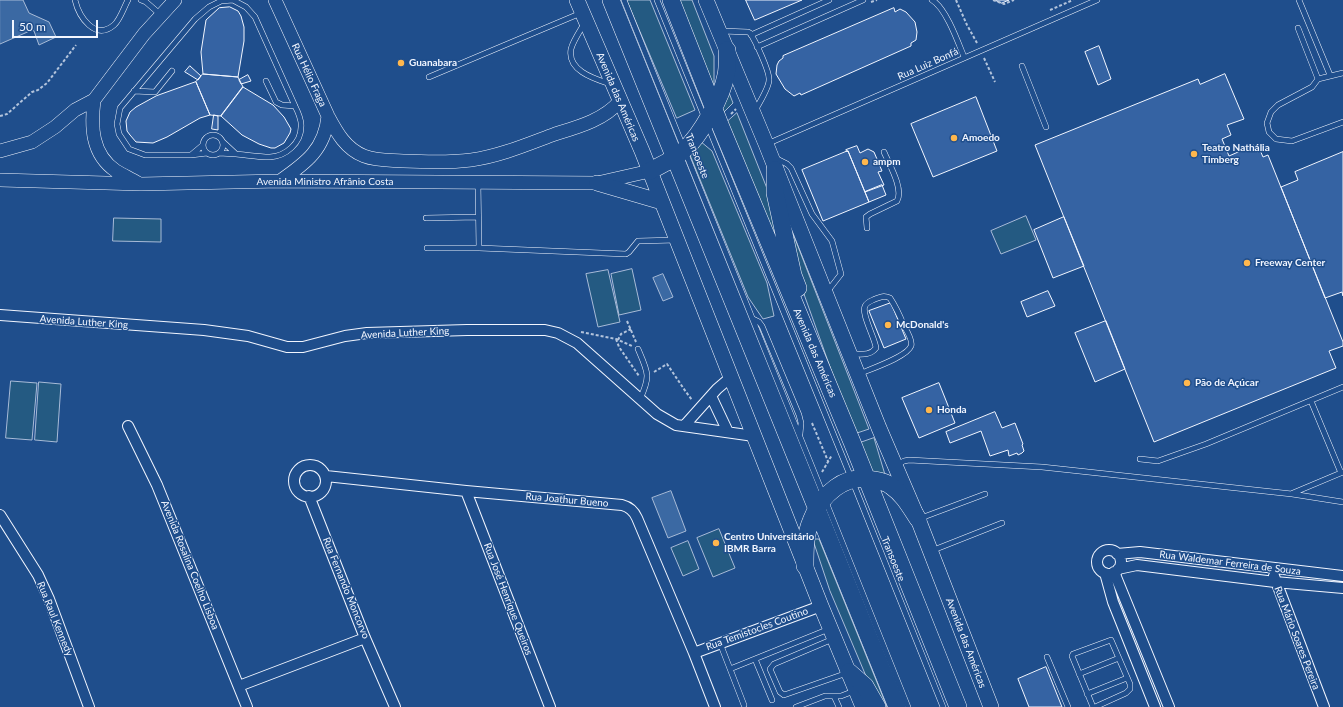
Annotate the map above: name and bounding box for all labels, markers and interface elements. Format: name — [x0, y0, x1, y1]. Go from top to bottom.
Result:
scale bar — [14, 12, 100, 38]
text: 50 m — [19, 19, 46, 34]
street label: Rua Hélio Fraga — [289, 41, 329, 109]
street label: Rua Luiz Bonfá — [896, 45, 960, 83]
street label: Avenida das Américas — [594, 51, 642, 143]
place label: Guanabara — [409, 57, 457, 69]
marker: Guanabara — [396, 58, 406, 68]
street label: Transoeste — [683, 132, 711, 180]
place label: Amoedo — [962, 132, 1000, 144]
marker: Amoedo — [949, 133, 959, 143]
place label: Teatro Nathália Timberg — [1202, 142, 1270, 166]
marker: Teatro Nathália Timberg — [1189, 149, 1199, 159]
place label: ampm — [873, 156, 901, 168]
marker: ampm — [860, 157, 870, 167]
street label: Avenida Ministro Afrânio Costa — [257, 176, 393, 188]
place label: Freeway Center — [1255, 257, 1325, 269]
marker: Freeway Center — [1242, 258, 1252, 268]
street label: Avenida das Américas — [791, 307, 839, 399]
street label: Avenida Luther King — [39, 313, 129, 331]
place label: McDonald's — [896, 319, 949, 331]
marker: McDonald's — [883, 320, 893, 330]
street label: Avenida Luther King — [360, 325, 450, 341]
place label: Pão de Açúcar — [1195, 377, 1259, 389]
marker: Pão de Açúcar — [1182, 378, 1192, 388]
place label: Honda — [937, 404, 967, 416]
marker: Honda — [924, 405, 934, 415]
street label: Rua Joathur Bueno — [525, 490, 609, 510]
street label: Avenida Rosalina Coelho Lisboa — [159, 499, 221, 631]
place label: Centro Universitário IBMR Barra — [724, 531, 814, 554]
street label: Transoeste — [879, 535, 907, 583]
street label: Rua Fernando Moncorvo — [320, 536, 372, 640]
marker: Centro Universitário IBMR Barra — [711, 538, 721, 548]
street label: Rua José Henrique Queiros — [481, 541, 535, 657]
street label: Rua Waldemar Ferreira de Souza — [1159, 548, 1301, 578]
street label: Rua Raul Kennedy — [35, 580, 75, 658]
street label: Rua Mário Soares Pereira — [1272, 585, 1322, 691]
street label: Avenida das Américas — [943, 596, 989, 690]
street label: Rua Temistocles Coutino — [704, 605, 810, 653]

